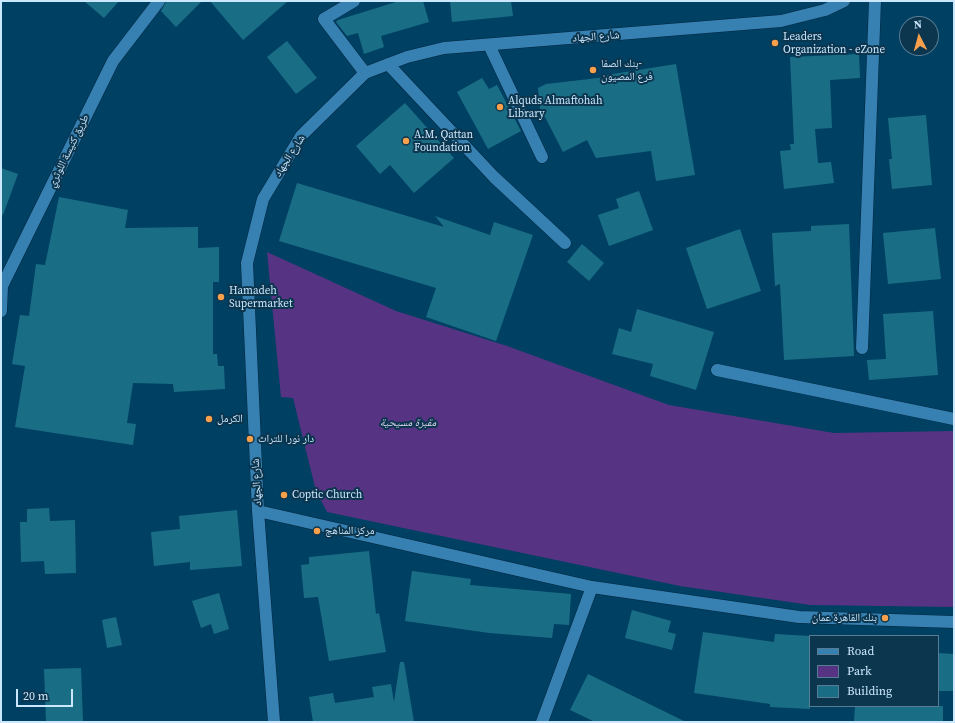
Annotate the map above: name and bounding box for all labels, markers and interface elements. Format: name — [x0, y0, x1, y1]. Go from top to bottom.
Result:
north arrow — [899, 16, 939, 56]
text: N — [913, 17, 923, 32]
street label: شارع الجهاد — [572, 29, 620, 45]
place label: Leaders Organization - eZone — [783, 30, 885, 56]
marker: Leaders Organization - eZone — [770, 38, 780, 48]
place label: بنك الصفا- فرع المصيون — [601, 57, 653, 83]
marker: بنك الصفا- فرع المصيون — [588, 65, 598, 75]
place label: Alquds Almaftohah Library — [508, 94, 603, 120]
marker: Alquds Almaftohah Library — [495, 102, 505, 112]
street label: طريق كنيسة اللوثري — [46, 112, 92, 190]
place label: A.M. Qattan Foundation — [414, 128, 473, 154]
street label: شارع الجهاد — [272, 133, 308, 179]
marker: A.M. Qattan Foundation — [401, 136, 411, 146]
place label: Hamadeh Supermarket — [229, 284, 292, 310]
marker: Hamadeh Supermarket — [216, 292, 226, 302]
place label: الكرمل — [217, 412, 243, 426]
marker: الكرمل — [204, 414, 214, 424]
park label: مقبرة مسيحية — [380, 416, 436, 430]
place label: دار نورا للتراث — [258, 432, 314, 446]
marker: دار نورا للتراث — [245, 434, 255, 444]
street label: شارع الجهاد — [249, 458, 265, 506]
place label: Coptic Church — [292, 488, 362, 502]
marker: Coptic Church — [279, 490, 289, 500]
place label: مركز المناهج — [325, 524, 374, 538]
marker: مركز المناهج — [312, 526, 322, 536]
place label: بنك القاهرة عمان — [812, 611, 877, 625]
marker: بنك القاهرة عمان — [880, 613, 890, 623]
legend — [809, 635, 939, 707]
text: Road — [847, 643, 874, 659]
text: Park — [847, 663, 872, 679]
scale bar — [18, 681, 75, 707]
text: Building — [847, 683, 892, 699]
text: 20 m — [23, 688, 49, 704]

